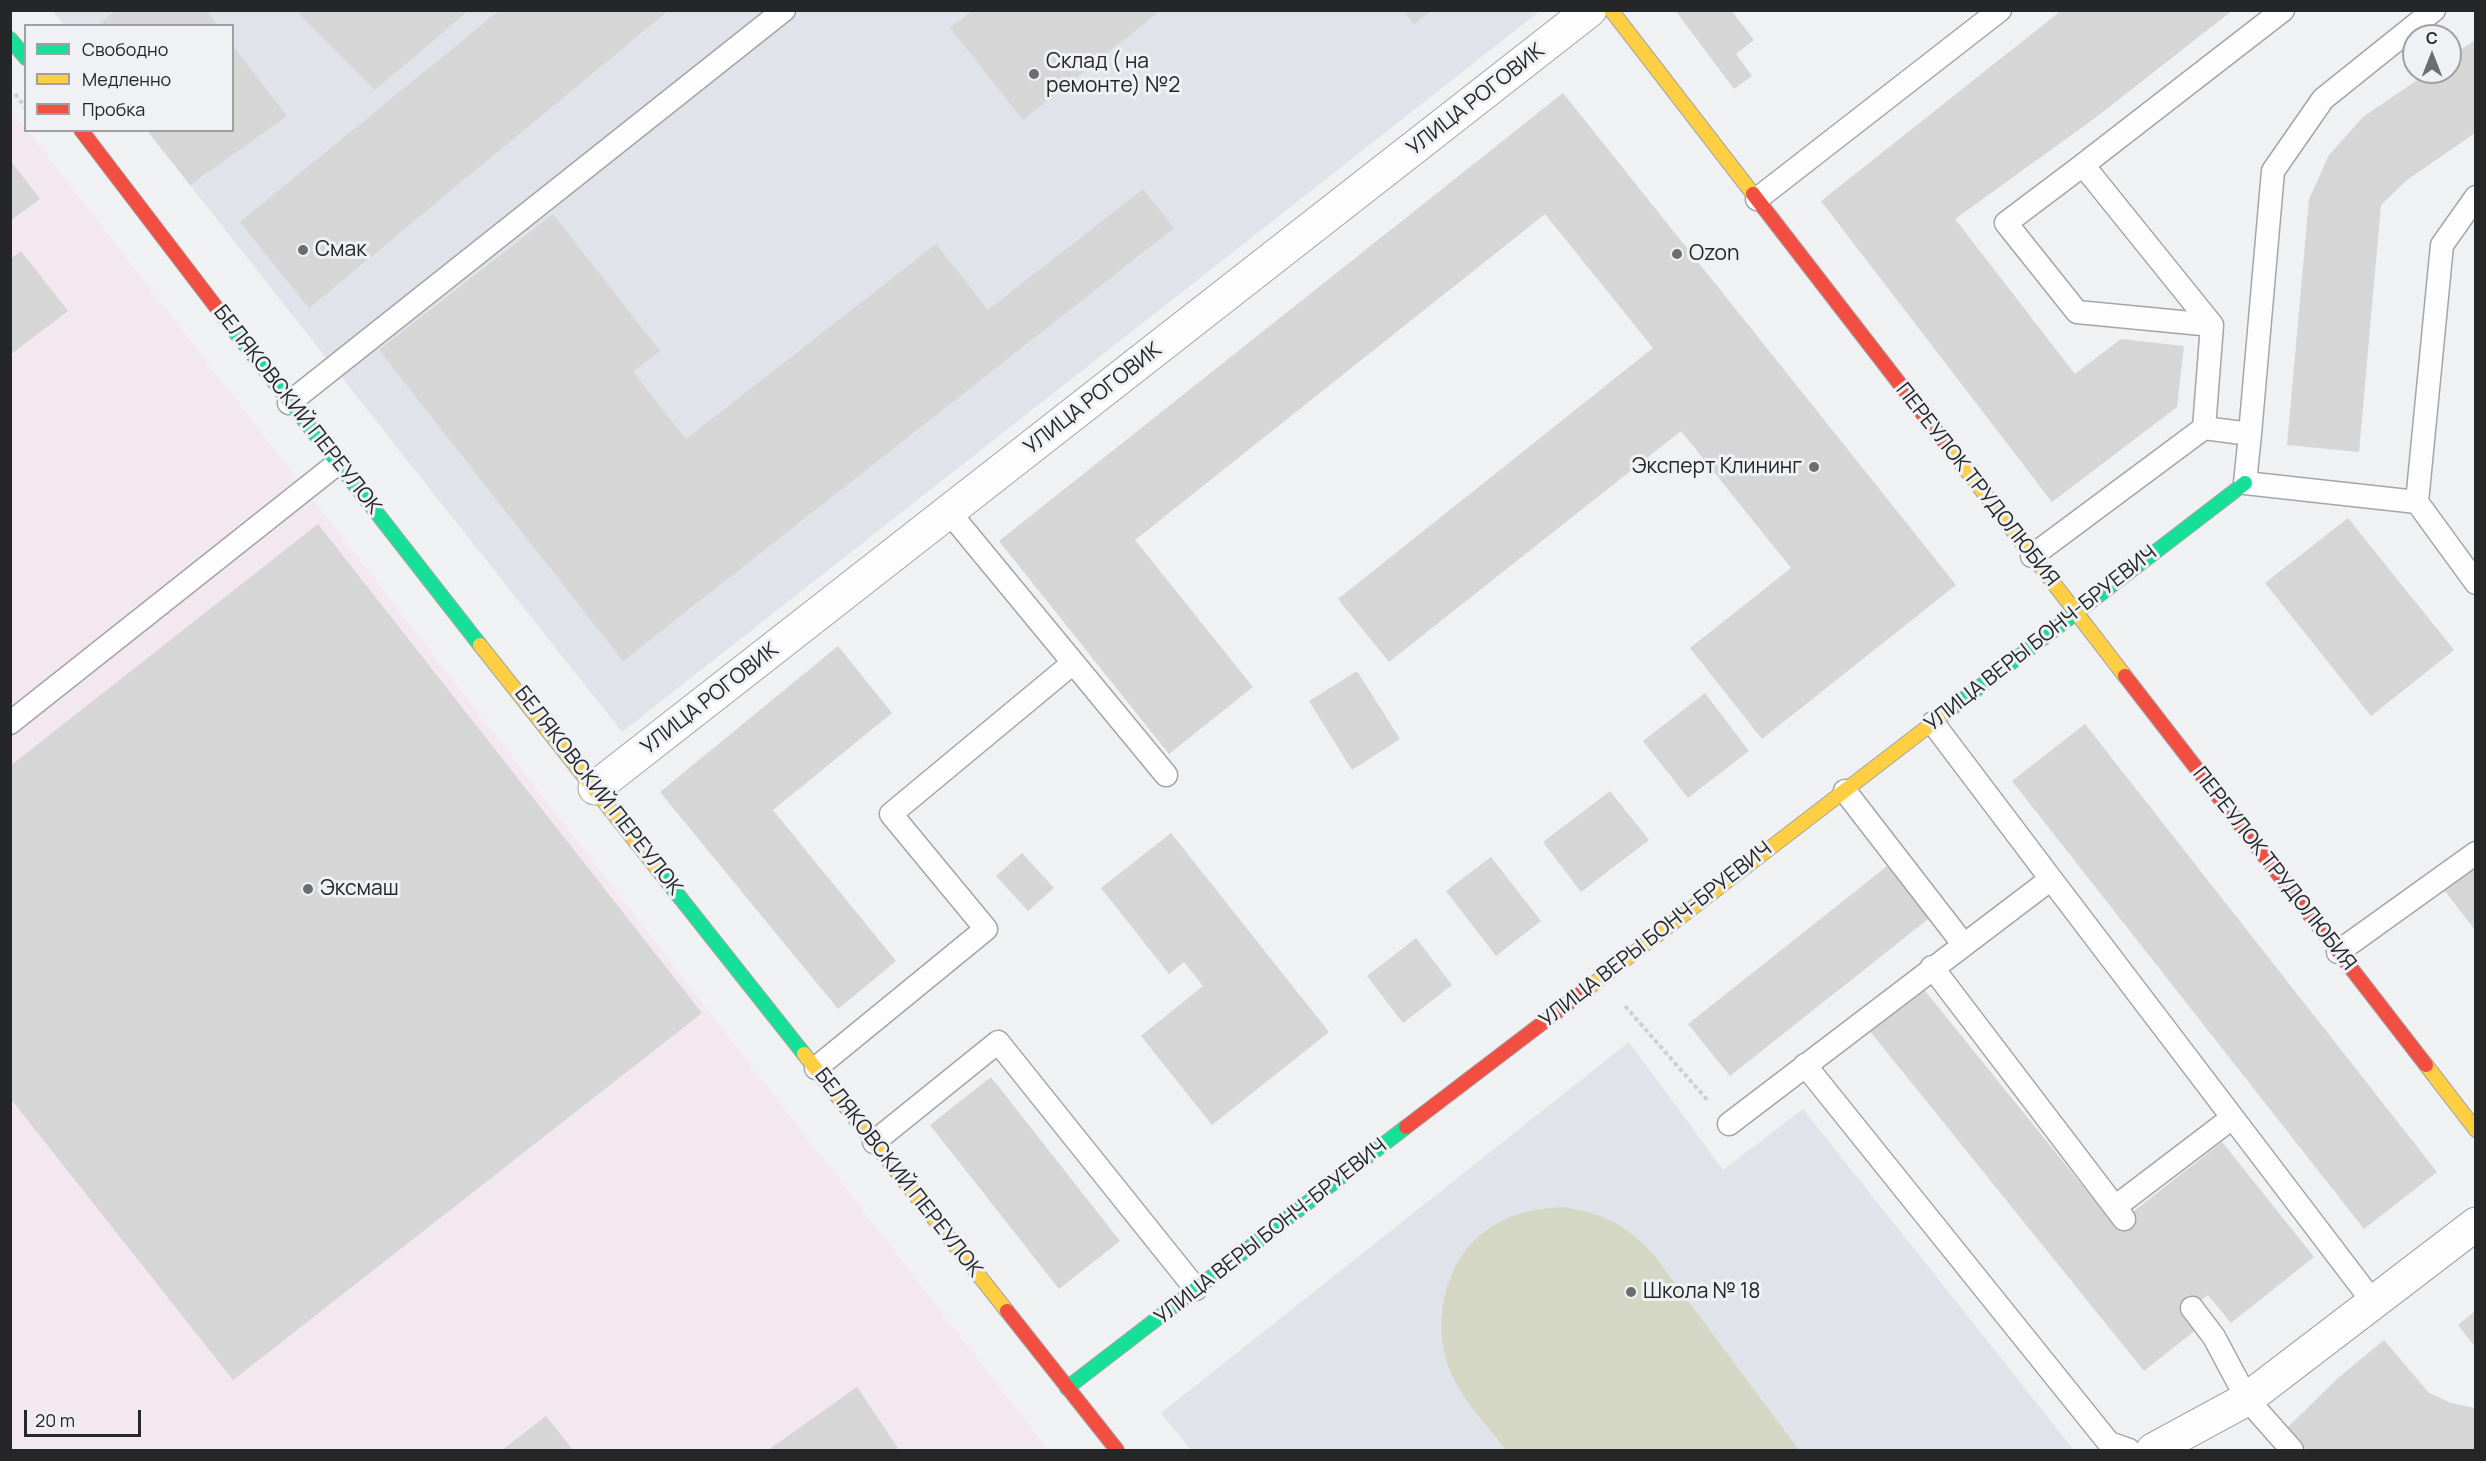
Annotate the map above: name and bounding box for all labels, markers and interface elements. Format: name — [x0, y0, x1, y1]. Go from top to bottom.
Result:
legend — [24, 24, 234, 132]
north arrow — [2402, 24, 2462, 84]
text: С — [2426, 27, 2438, 49]
text: Свободно — [82, 37, 168, 61]
street label: УЛИЦА РОГОВИК — [1402, 39, 1550, 161]
place label: Склад ( на ремонте) №2 — [1046, 49, 1180, 99]
text: Медленно — [82, 67, 171, 91]
marker: Склад ( на ремонте) №2 — [1027, 67, 1041, 81]
text: Пробка — [82, 97, 145, 121]
place label: Смак — [315, 237, 367, 263]
place label: Ozon — [1689, 241, 1739, 267]
marker: Смак — [296, 243, 310, 257]
marker: Ozon — [1670, 247, 1684, 261]
street label: БЕЛЯКОВСКИЙ ПЕРЕУЛОК — [208, 301, 386, 519]
street label: УЛИЦА РОГОВИК — [1019, 338, 1167, 460]
street label: ПЕРЕУЛОК ТРУДОЛЮБИЯ — [1890, 378, 2064, 592]
place label: Эксперт Клининг — [1632, 454, 1802, 480]
marker: Эксперт Клининг — [1807, 460, 1821, 474]
street label: УЛИЦА ВЕРЫ БОНЧ-БРУЕВИЧ — [1920, 541, 2162, 737]
street label: УЛИЦА РОГОВИК — [636, 638, 784, 760]
street label: БЕЛЯКОВСКИЙ ПЕРЕУЛОК — [509, 682, 687, 900]
street label: ПЕРЕУЛОК ТРУДОЛЮБИЯ — [2187, 762, 2361, 976]
street label: УЛИЦА ВЕРЫ БОНЧ-БРУЕВИЧ — [1535, 837, 1777, 1033]
place label: Эксмаш — [320, 876, 399, 902]
marker: Эксмаш — [301, 882, 315, 896]
street label: БЕЛЯКОВСКИЙ ПЕРЕУЛОК — [809, 1064, 987, 1282]
street label: УЛИЦА ВЕРЫ БОНЧ-БРУЕВИЧ — [1150, 1134, 1392, 1330]
place label: Школа № 18 — [1643, 1279, 1760, 1305]
marker: Школа № 18 — [1624, 1285, 1638, 1299]
scale bar — [27, 1398, 144, 1436]
text: 20 m — [35, 1408, 75, 1432]

